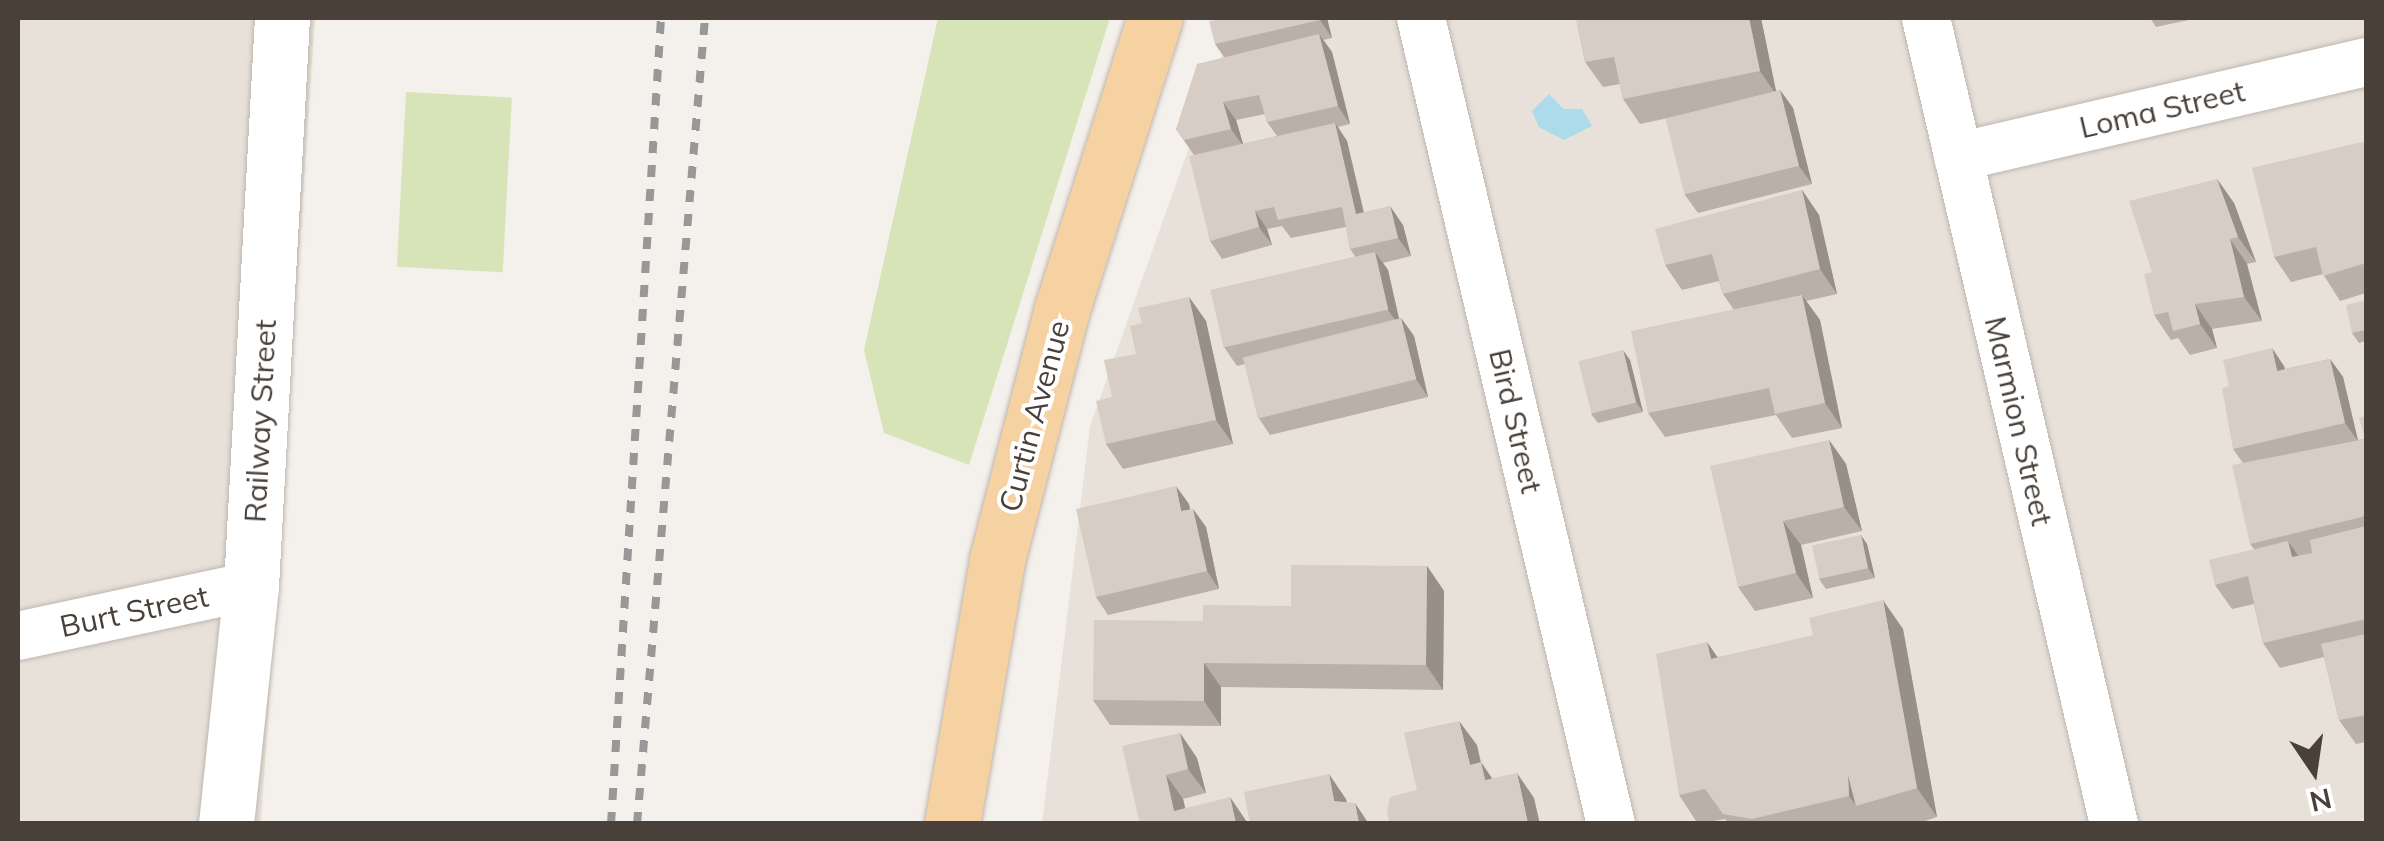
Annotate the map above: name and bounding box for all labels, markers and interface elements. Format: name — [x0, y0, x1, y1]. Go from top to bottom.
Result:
street label: Loma Street — [2076, 73, 2248, 145]
street label: Marmion Street — [1977, 313, 2061, 529]
street label: Curtin Avenue — [991, 316, 1077, 516]
street label: Railway Street — [237, 319, 283, 523]
street label: Bird Street — [1482, 345, 1550, 497]
street label: Burt Street — [57, 578, 211, 644]
north arrow — [2264, 721, 2364, 821]
text: N — [2307, 781, 2335, 820]

